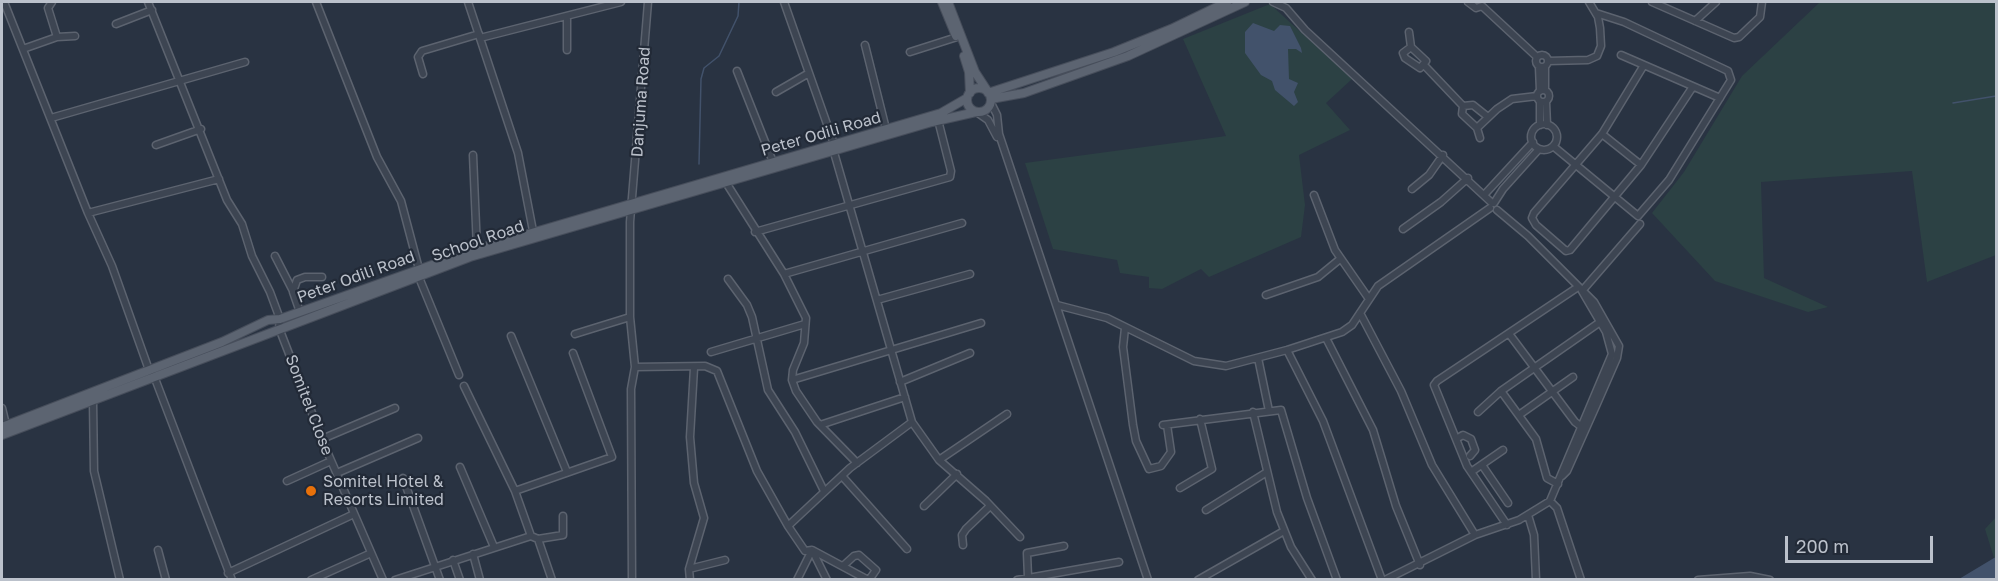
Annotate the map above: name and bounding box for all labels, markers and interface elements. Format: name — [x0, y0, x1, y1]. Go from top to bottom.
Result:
street label: Danjuma Road — [628, 46, 654, 158]
street label: Peter Odili Road — [759, 108, 883, 160]
street label: School Road — [429, 216, 527, 266]
street label: Peter Odili Road — [294, 247, 418, 307]
street label: Somitel Close — [281, 352, 337, 458]
place label: Somitel Hotel & Resorts Limited — [323, 472, 444, 510]
marker: Somitel Hotel & Resorts Limited — [304, 484, 318, 498]
scale bar — [1788, 524, 1936, 562]
text: 200 m — [1796, 535, 1849, 557]

